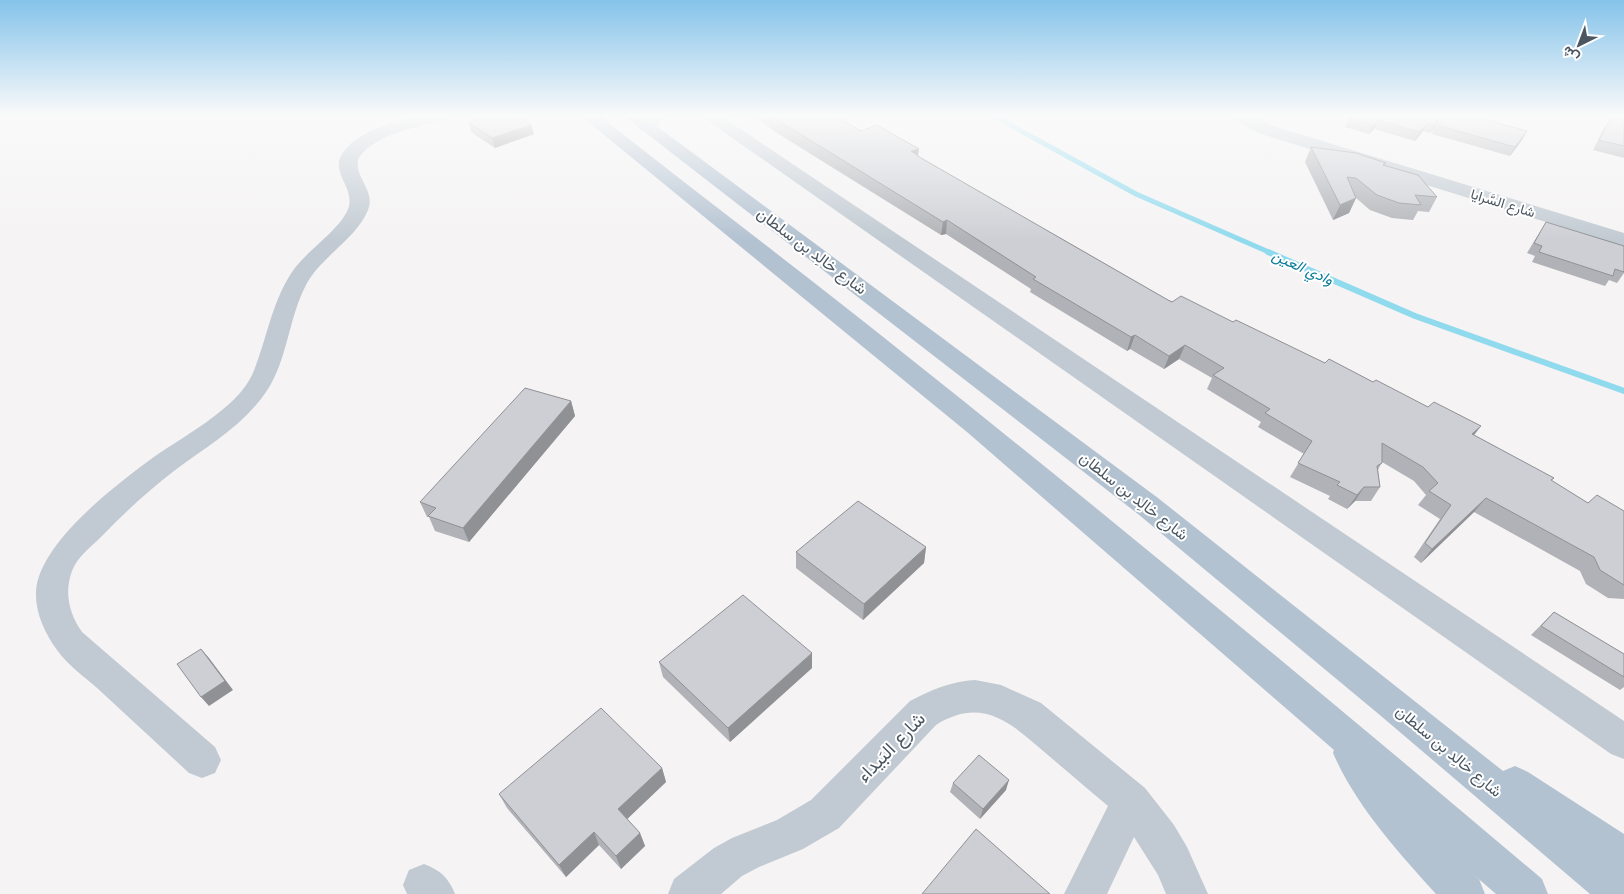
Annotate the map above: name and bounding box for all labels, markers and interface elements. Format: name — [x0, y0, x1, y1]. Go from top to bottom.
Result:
north arrow — [1554, 20, 1604, 70]
text: ش — [1558, 42, 1583, 67]
street label: شارع السَّرايا — [1468, 185, 1537, 223]
street label: شارع خالِد بن سلطان — [752, 203, 871, 300]
water label: وادي العين — [1268, 245, 1337, 292]
street label: شارع خالِد بن سلطان — [1075, 447, 1193, 546]
street label: شارع خالِد بن سلطان — [1391, 700, 1506, 802]
street label: شارع البَيداء — [851, 706, 931, 788]

